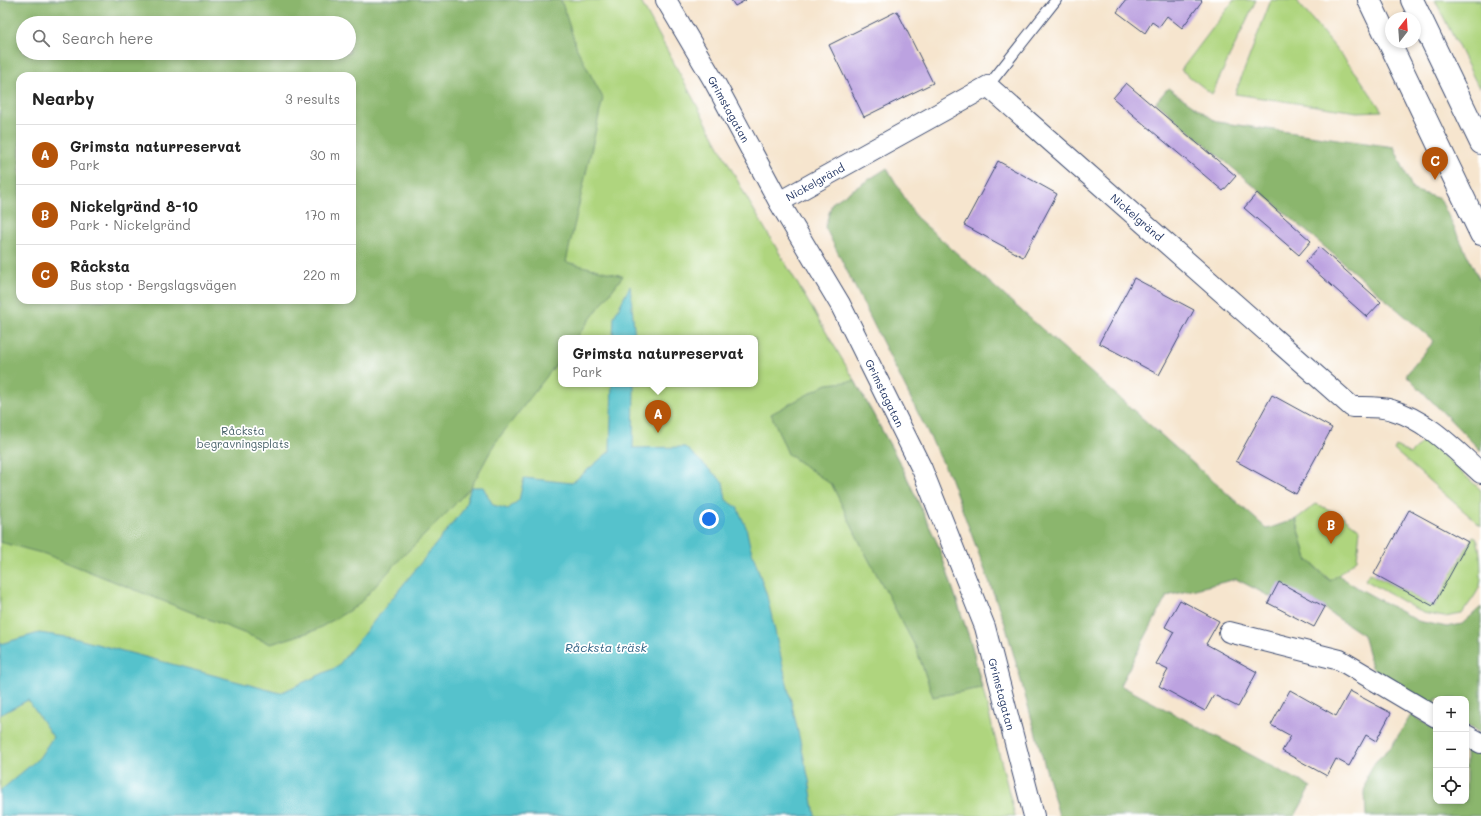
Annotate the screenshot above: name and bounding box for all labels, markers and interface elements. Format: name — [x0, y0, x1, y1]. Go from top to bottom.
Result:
north arrow — [1385, 12, 1421, 48]
search box — [16, 16, 356, 60]
icon: search — [30, 27, 52, 49]
text: Search here — [62, 28, 153, 48]
street label: Grimstagatan — [705, 73, 753, 145]
text: Nearby — [32, 87, 94, 109]
text: 3 results — [285, 90, 340, 107]
text: Grimsta naturreservat — [70, 136, 241, 156]
text: A — [40, 146, 50, 163]
text: 30 m — [310, 146, 340, 163]
pin: C — [1422, 147, 1448, 180]
text: Park — [70, 156, 99, 173]
street label: Nickelgränd — [783, 160, 847, 204]
street label: Nickelgränd — [1107, 190, 1167, 244]
text: Nickelgränd 8-10 — [70, 196, 198, 216]
text: B — [41, 206, 49, 223]
text: 170 m — [304, 206, 340, 223]
text: Park · Nickelgränd — [70, 216, 191, 233]
text: Råcksta — [70, 256, 130, 276]
text: C — [40, 266, 50, 283]
text: 220 m — [303, 266, 340, 283]
text: Bus stop · Bergslagsvägen — [70, 276, 236, 293]
popup — [558, 335, 758, 387]
text: Grimsta naturreservat — [572, 343, 744, 363]
street label: Grimstagatan — [862, 357, 908, 429]
text: Park — [572, 363, 602, 380]
pin: A — [645, 400, 671, 433]
park label: Råcksta begravningsplats — [197, 423, 289, 451]
your location — [699, 509, 719, 529]
pin: B — [1318, 511, 1344, 544]
water label: Råcksta träsk — [565, 639, 648, 655]
street label: Grimstagatan — [985, 656, 1019, 732]
map controls — [1433, 696, 1469, 804]
button: + — [1433, 696, 1469, 732]
button: − — [1433, 732, 1469, 768]
button: locate — [1433, 768, 1469, 804]

